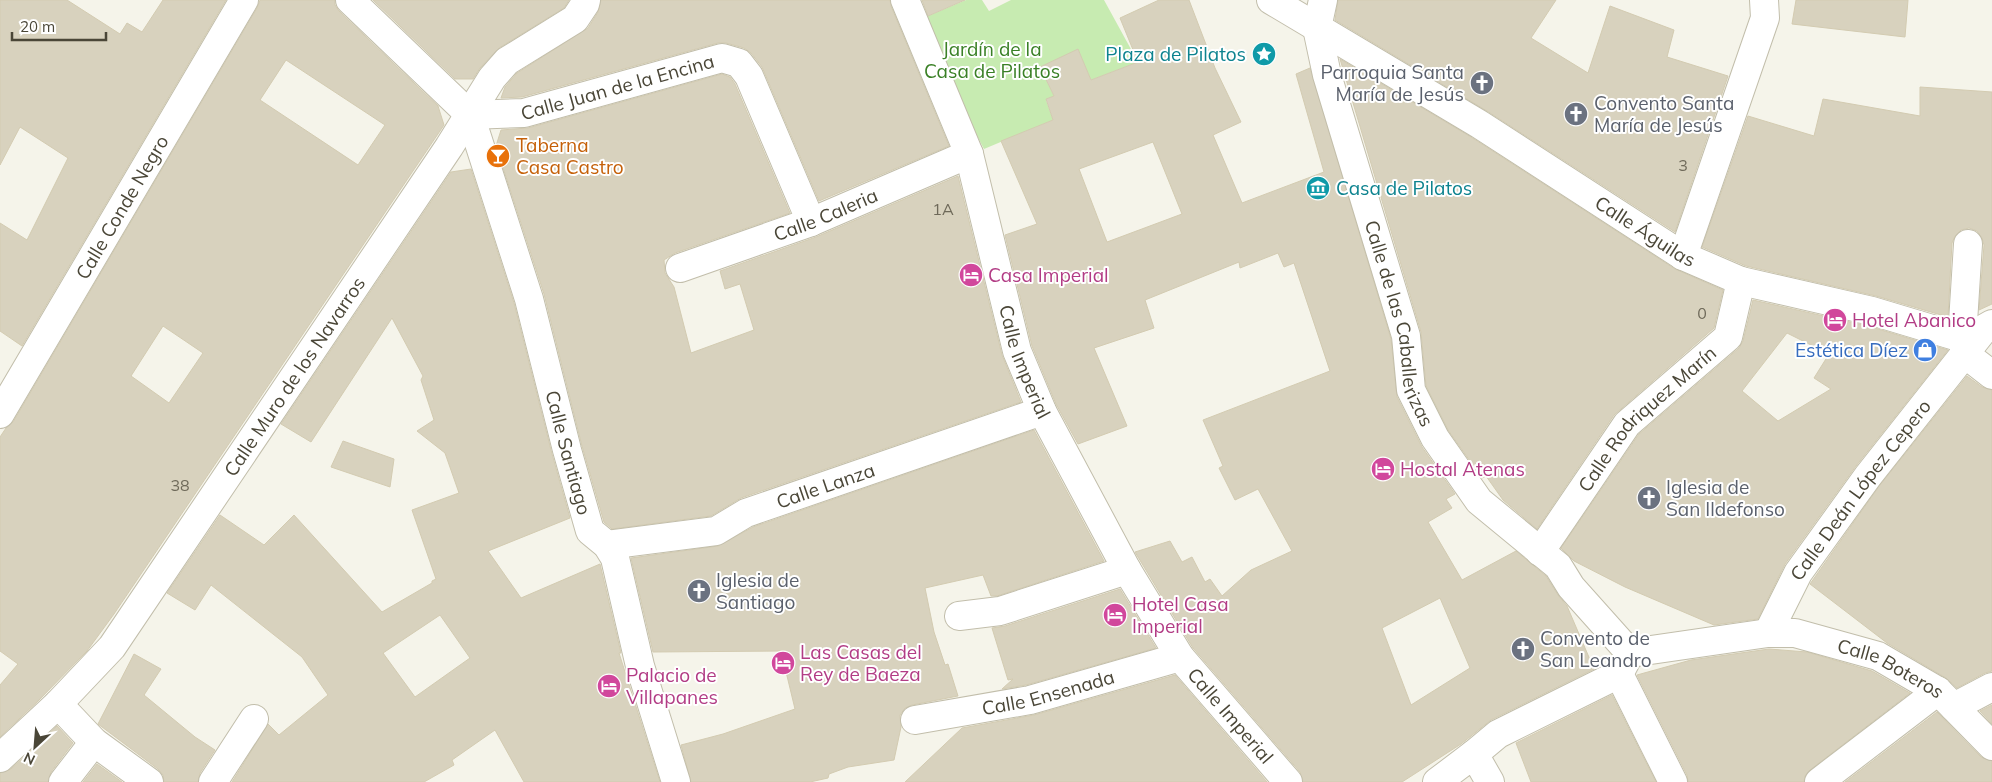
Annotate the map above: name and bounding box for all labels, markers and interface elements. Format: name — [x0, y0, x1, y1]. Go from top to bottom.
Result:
scale bar — [12, 10, 106, 42]
text: 20 m — [20, 17, 55, 36]
park label: Jardín de la Casa de Pilatos — [924, 37, 1060, 83]
place icon: Plaza de Pilatos — [1251, 41, 1277, 67]
place label: Plaza de Pilatos — [1105, 42, 1246, 66]
street label: Calle Juan de la Encina — [518, 49, 717, 125]
place label: Parroquia Santa María de Jesús — [1321, 60, 1464, 106]
church icon: Parroquia Santa María de Jesús — [1469, 70, 1495, 96]
place label: Convento Santa María de Jesús — [1594, 91, 1734, 137]
church icon: Convento Santa María de Jesús — [1563, 101, 1589, 127]
street label: Calle Conde Negro — [70, 131, 174, 284]
place label: Taberna Casa Castro — [516, 133, 624, 179]
bar icon: Taberna Casa Castro — [485, 143, 511, 169]
house number: 3 — [1678, 155, 1688, 175]
museum icon: Casa de Pilatos — [1305, 175, 1331, 201]
place label: Casa de Pilatos — [1336, 176, 1472, 200]
street label: Calle Caleria — [770, 183, 881, 246]
street label: Calle Águilas — [1590, 190, 1699, 272]
house number: 1A — [932, 199, 954, 219]
street label: Calle de las Caballerizas — [1360, 217, 1439, 431]
hotel icon: Casa Imperial — [958, 262, 984, 288]
place label: Casa Imperial — [988, 263, 1109, 287]
street label: Calle Muro de los Navarros — [219, 272, 370, 481]
street label: Calle Imperial — [994, 302, 1056, 423]
house number: 0 — [1697, 303, 1707, 323]
hotel icon: Hotel Abanico — [1822, 307, 1848, 333]
place label: Hotel Abanico — [1852, 308, 1976, 332]
shop icon: Estética Díez — [1912, 337, 1938, 363]
place label: Estética Díez — [1795, 338, 1908, 362]
street label: Calle Rodriquez Marín — [1573, 341, 1721, 496]
street label: Calle Santiago — [540, 388, 597, 517]
street label: Calle Deán López Cepero — [1785, 394, 1936, 585]
hotel icon: Hostal Atenas — [1370, 456, 1396, 482]
place label: Hostal Atenas — [1400, 457, 1525, 481]
street label: Calle Lanza — [773, 458, 878, 514]
house number: 38 — [170, 475, 190, 495]
place label: Iglesia de San Ildefonso — [1666, 475, 1785, 521]
church icon: Iglesia de San Ildefonso — [1636, 485, 1662, 511]
place label: Iglesia de Santiago — [716, 568, 799, 614]
church icon: Iglesia de Santiago — [686, 578, 712, 604]
place label: Hotel Casa Imperial — [1132, 592, 1229, 638]
hotel icon: Hotel Casa Imperial — [1102, 602, 1128, 628]
place label: Convento de San Leandro — [1540, 626, 1652, 672]
street label: Calle Boteros — [1835, 633, 1950, 703]
church icon: Convento de San Leandro — [1510, 636, 1536, 662]
place label: Las Casas del Rey de Baeza — [800, 640, 922, 686]
hotel icon: Las Casas del Rey de Baeza — [770, 650, 796, 676]
place label: Palacio de Villapanes — [626, 663, 718, 709]
street label: Calle Imperial — [1182, 663, 1279, 768]
street label: Calle Ensenada — [980, 664, 1117, 720]
hotel icon: Palacio de Villapanes — [596, 673, 622, 699]
north arrow — [10, 722, 60, 772]
text: N — [21, 748, 38, 769]

